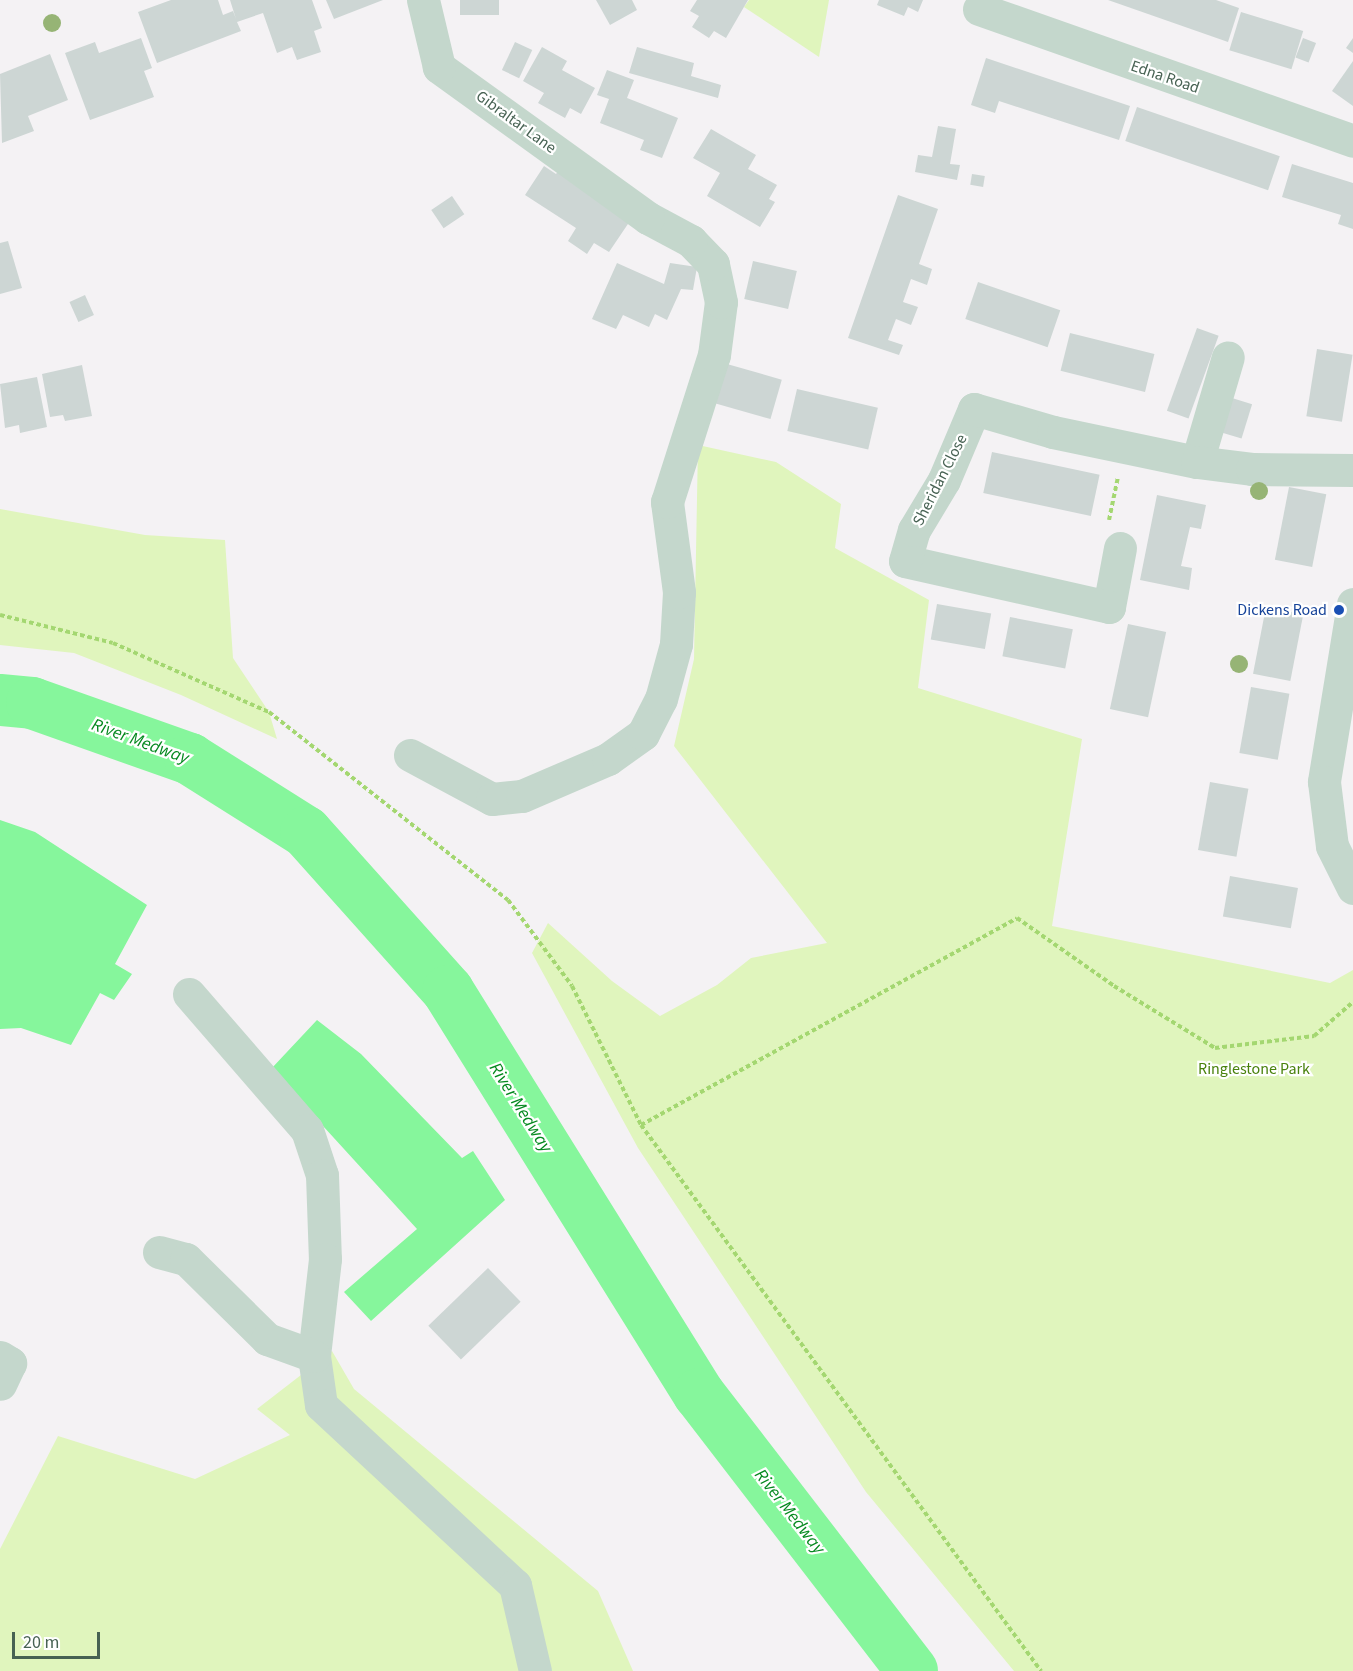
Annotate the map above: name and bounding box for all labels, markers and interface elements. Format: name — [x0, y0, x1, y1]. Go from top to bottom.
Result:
street label: Edna Road — [1128, 56, 1202, 98]
street label: Gibraltar Lane — [472, 86, 560, 158]
street label: Sheridan Close — [909, 431, 971, 529]
place label: Dickens Road — [1237, 600, 1327, 620]
marker: Dickens Road — [1332, 603, 1346, 617]
water label: River Medway — [88, 714, 192, 770]
water label: River Medway — [484, 1059, 556, 1157]
park label: Ringlestone Park — [1198, 1059, 1310, 1079]
water label: River Medway — [749, 1465, 829, 1559]
scale bar — [15, 1620, 104, 1658]
text: 20 m — [23, 1630, 59, 1655]

